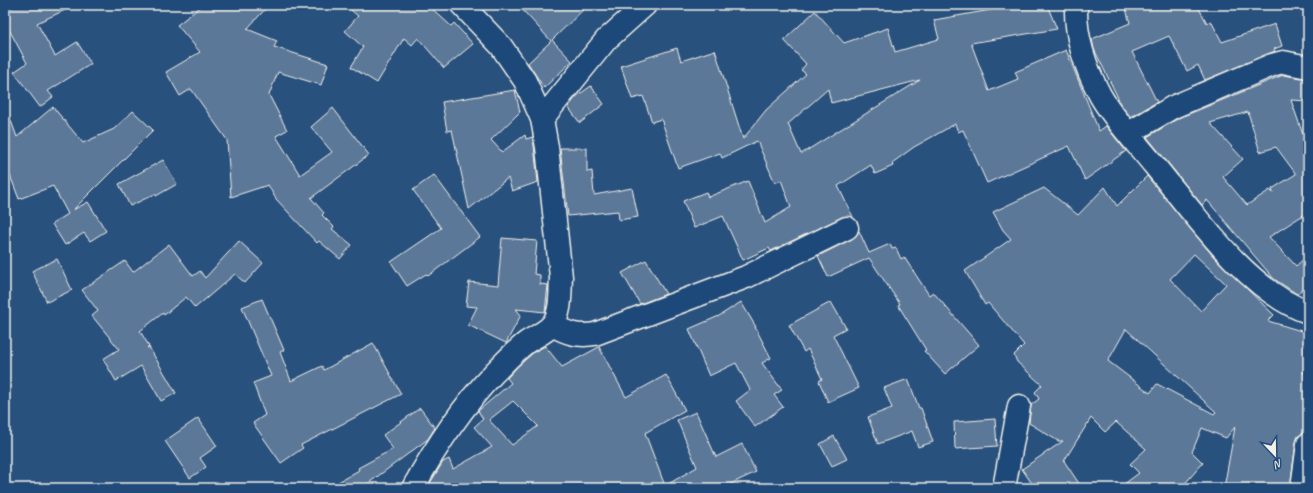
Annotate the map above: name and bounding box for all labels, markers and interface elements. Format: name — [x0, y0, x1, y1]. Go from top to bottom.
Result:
north arrow — [1255, 435, 1295, 475]
text: N — [1271, 457, 1285, 473]

